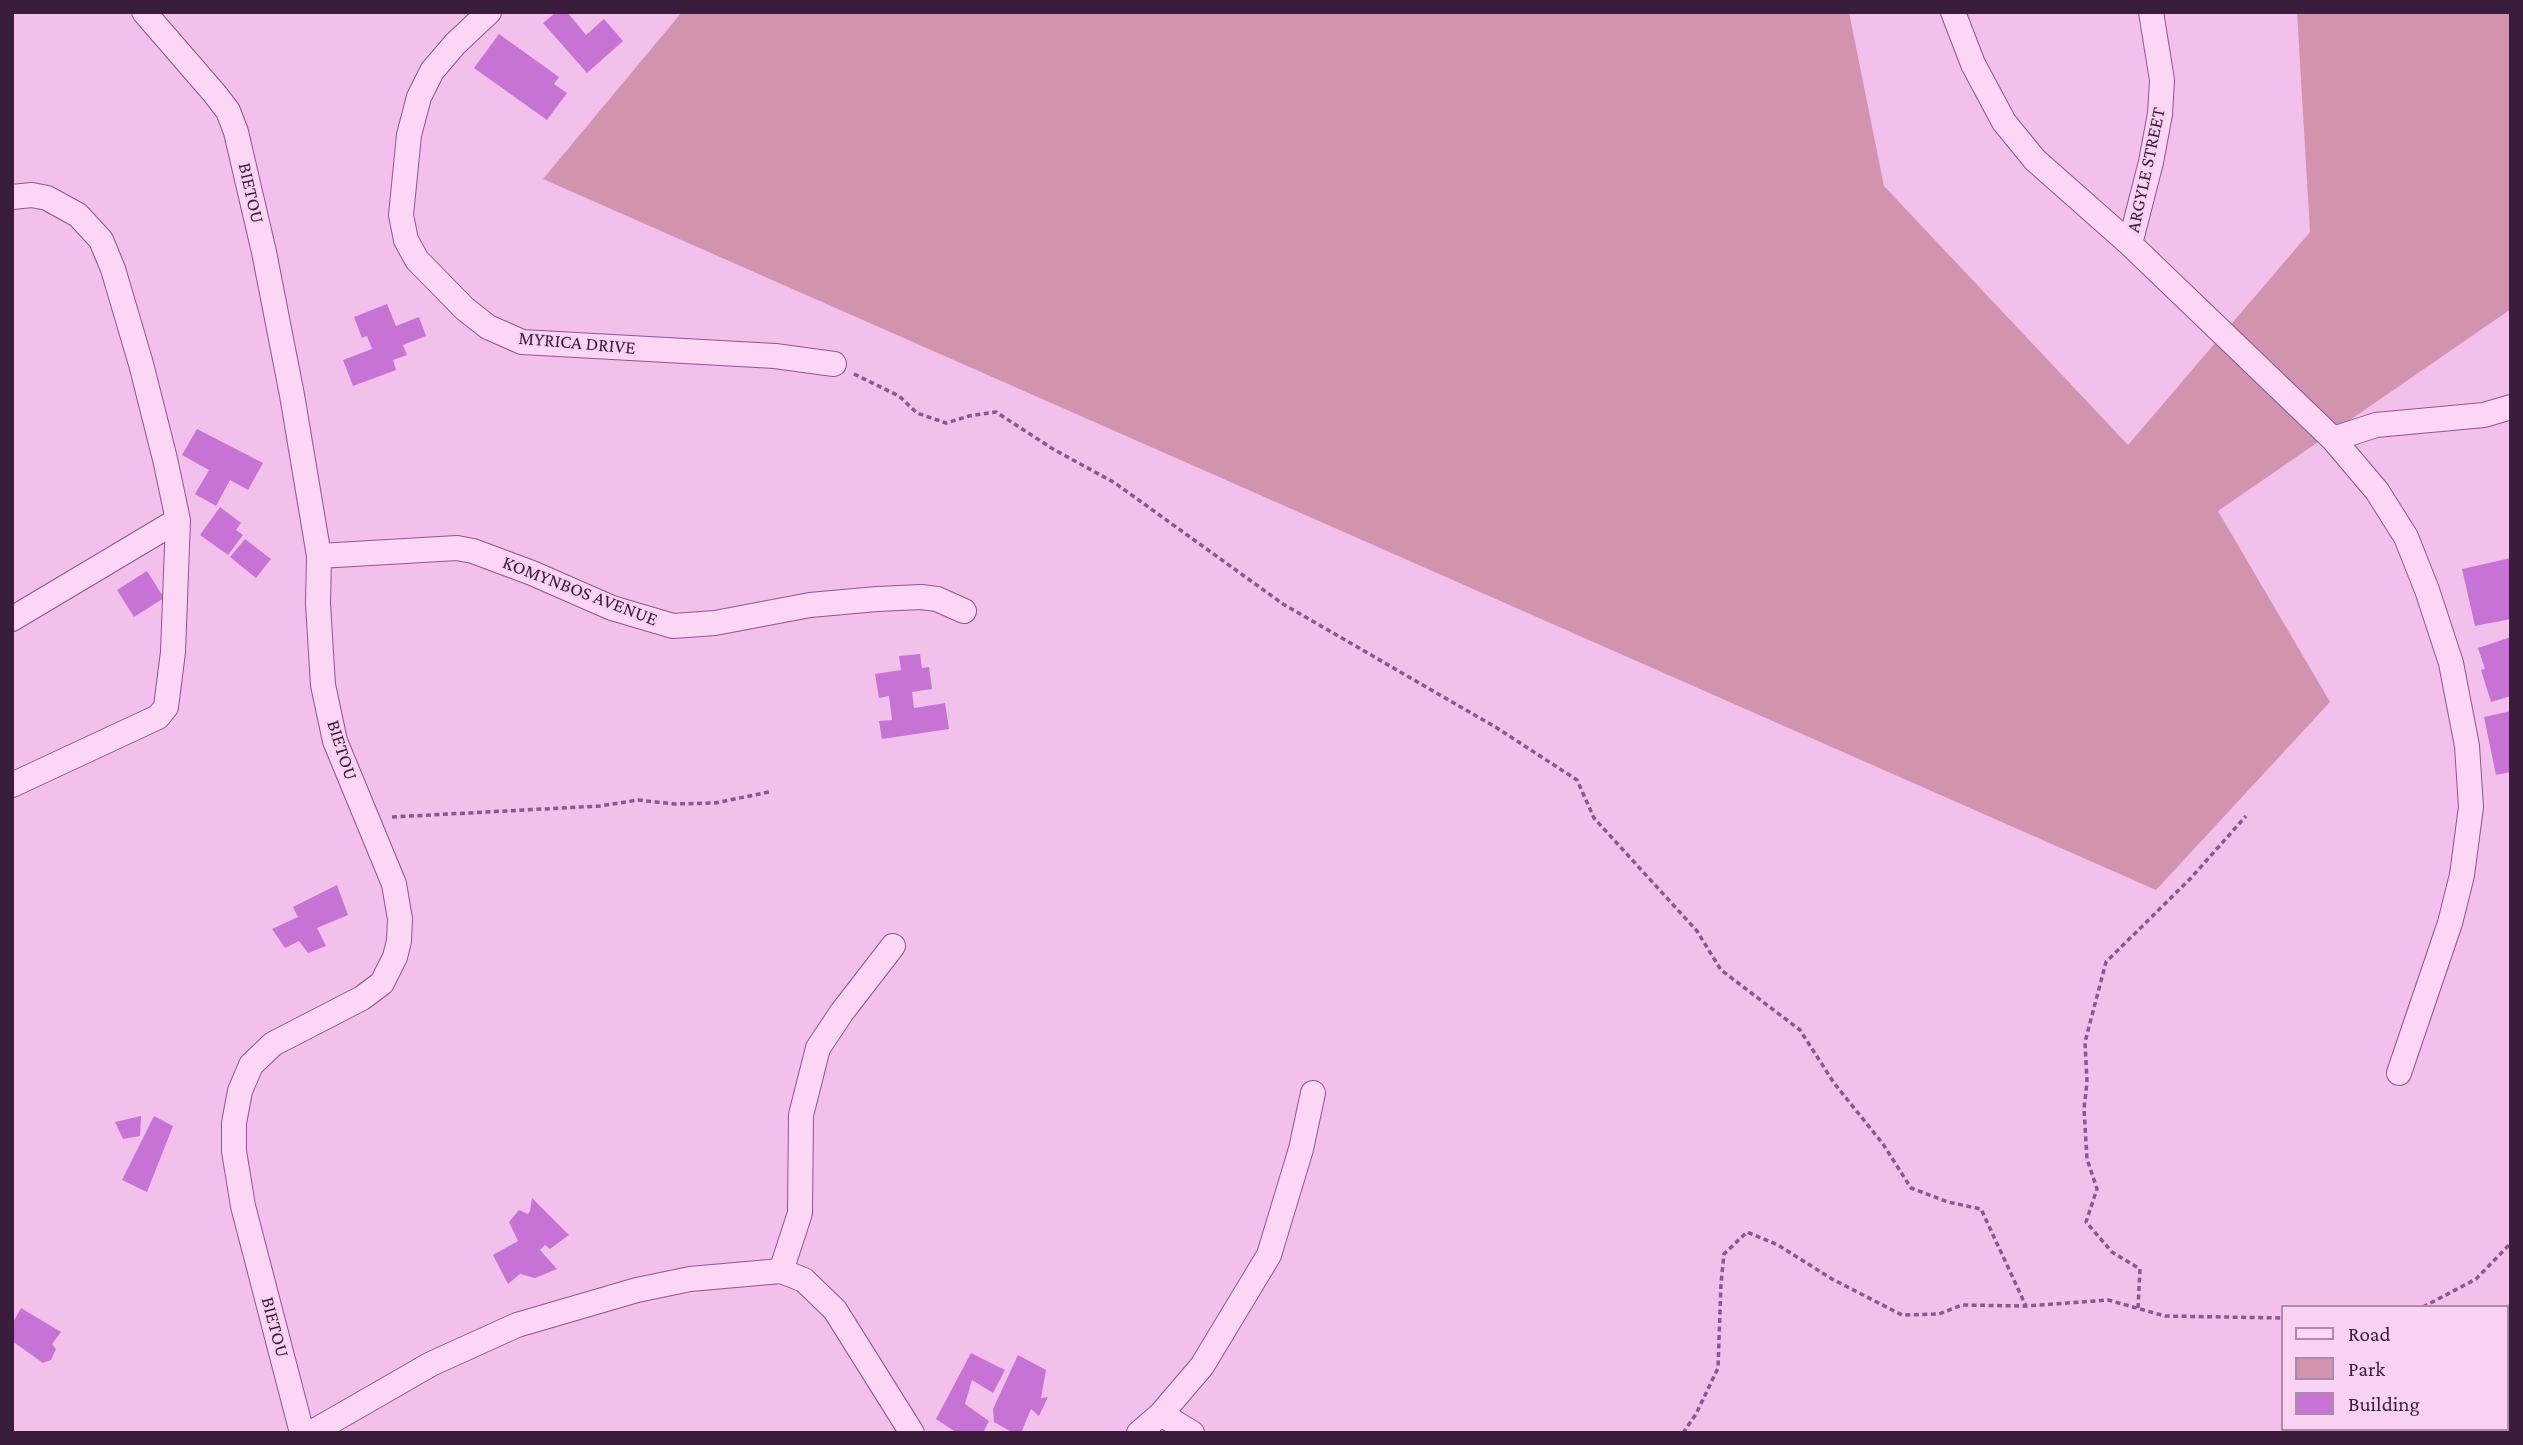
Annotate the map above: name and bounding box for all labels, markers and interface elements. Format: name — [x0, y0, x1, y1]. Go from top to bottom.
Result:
street label: ARGYLE STREET — [2122, 105, 2170, 235]
street label: BIETOU — [233, 160, 269, 226]
street label: MYRICA DRIVE — [517, 327, 637, 359]
street label: KOMYNBOS AVENUE — [499, 551, 661, 631]
street label: BIETOU — [322, 717, 362, 783]
street label: BIETOU — [256, 1294, 294, 1360]
legend — [2282, 1305, 2509, 1431]
text: Road — [2348, 1322, 2391, 1346]
text: Park — [2348, 1357, 2385, 1381]
text: Building — [2348, 1392, 2420, 1416]

